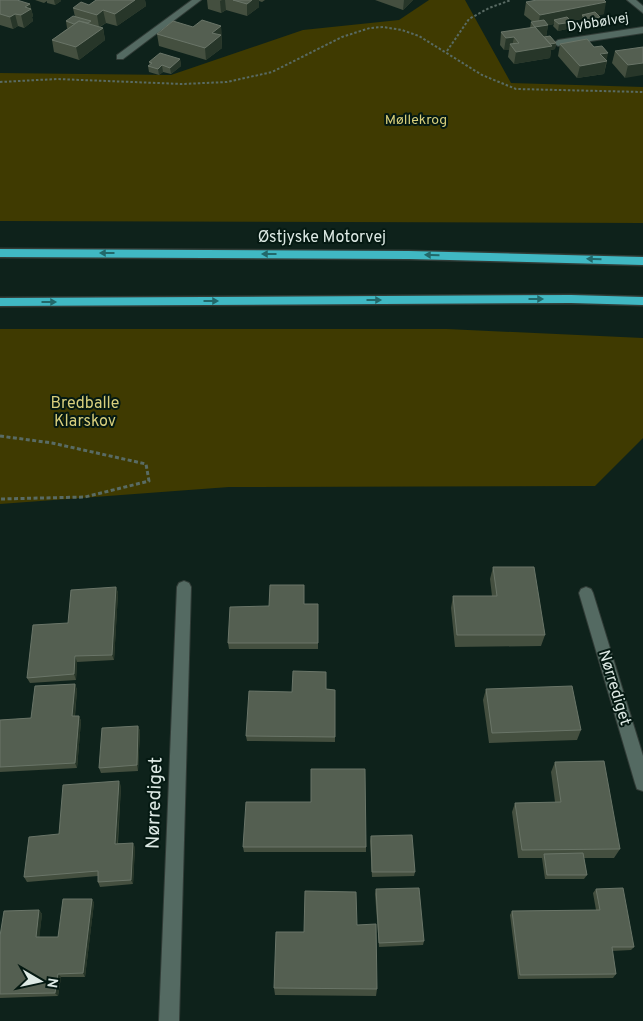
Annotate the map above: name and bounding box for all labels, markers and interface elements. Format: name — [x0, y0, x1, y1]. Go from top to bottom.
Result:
street label: Dybbølvej — [566, 10, 630, 36]
park label: Møllekrog — [385, 112, 447, 129]
street label: Østjyske Motorvej — [258, 228, 386, 248]
one-way arrow — [99, 249, 115, 257]
one-way arrow — [261, 250, 277, 258]
one-way arrow — [424, 251, 440, 259]
one-way arrow — [586, 255, 602, 263]
one-way arrow — [528, 295, 544, 303]
one-way arrow — [366, 296, 382, 304]
one-way arrow — [203, 297, 219, 305]
one-way arrow — [41, 298, 57, 306]
park label: Bredballe Klarskov — [51, 394, 119, 432]
street label: Nørrediget — [593, 648, 635, 728]
street label: Nørrediget — [141, 757, 169, 849]
north arrow — [15, 956, 65, 1006]
text: N — [42, 976, 61, 989]

